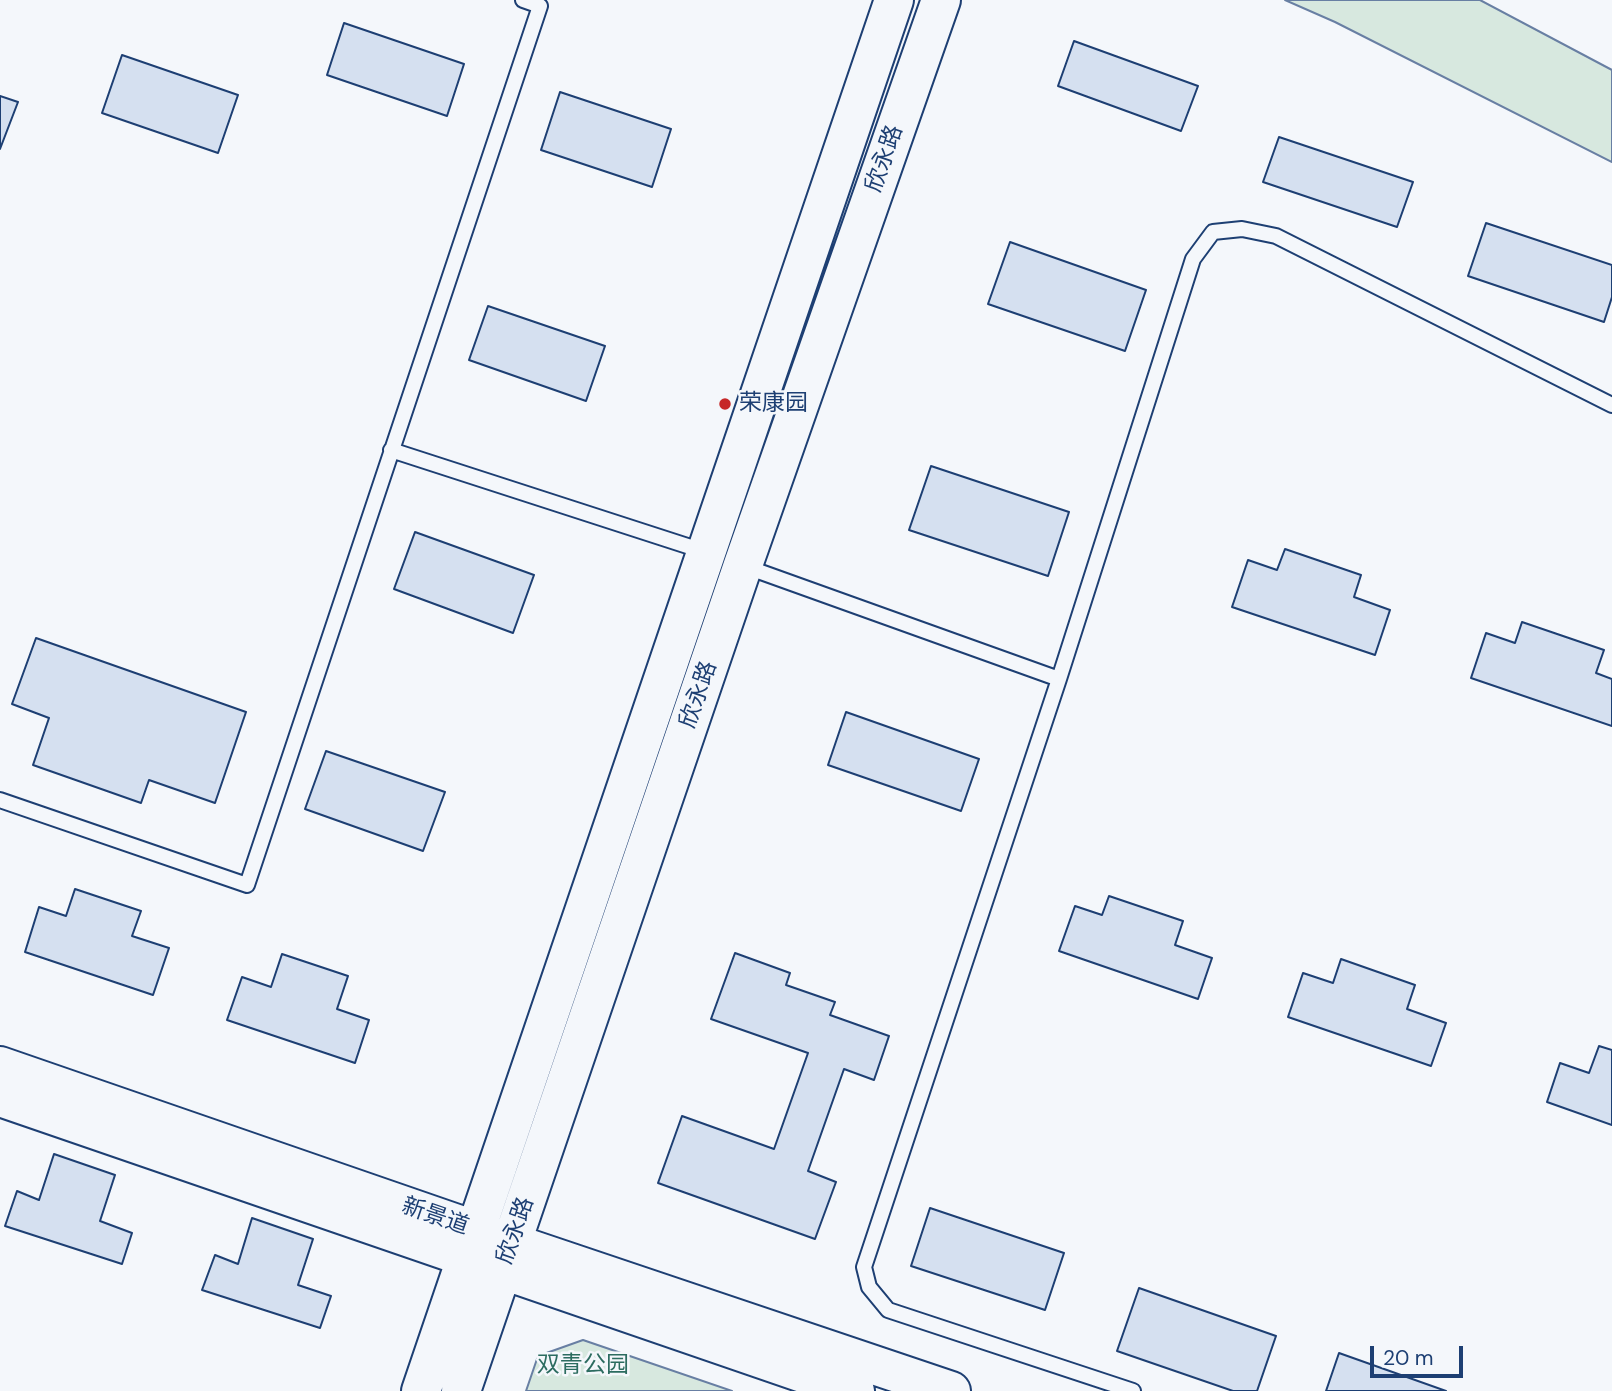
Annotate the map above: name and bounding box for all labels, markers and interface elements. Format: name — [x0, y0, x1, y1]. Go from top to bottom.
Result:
street label: 欣永路 — [861, 122, 909, 196]
place label: 荣康园 — [739, 390, 808, 418]
marker: 荣康园 — [717, 396, 733, 412]
street label: 欣永路 — [675, 658, 723, 732]
street label: 新景道 — [398, 1193, 472, 1241]
street label: 欣永路 — [492, 1194, 540, 1268]
scale bar — [1374, 1332, 1467, 1376]
text: 20 m — [1383, 1344, 1434, 1372]
park label: 双青公园 — [537, 1352, 629, 1380]

